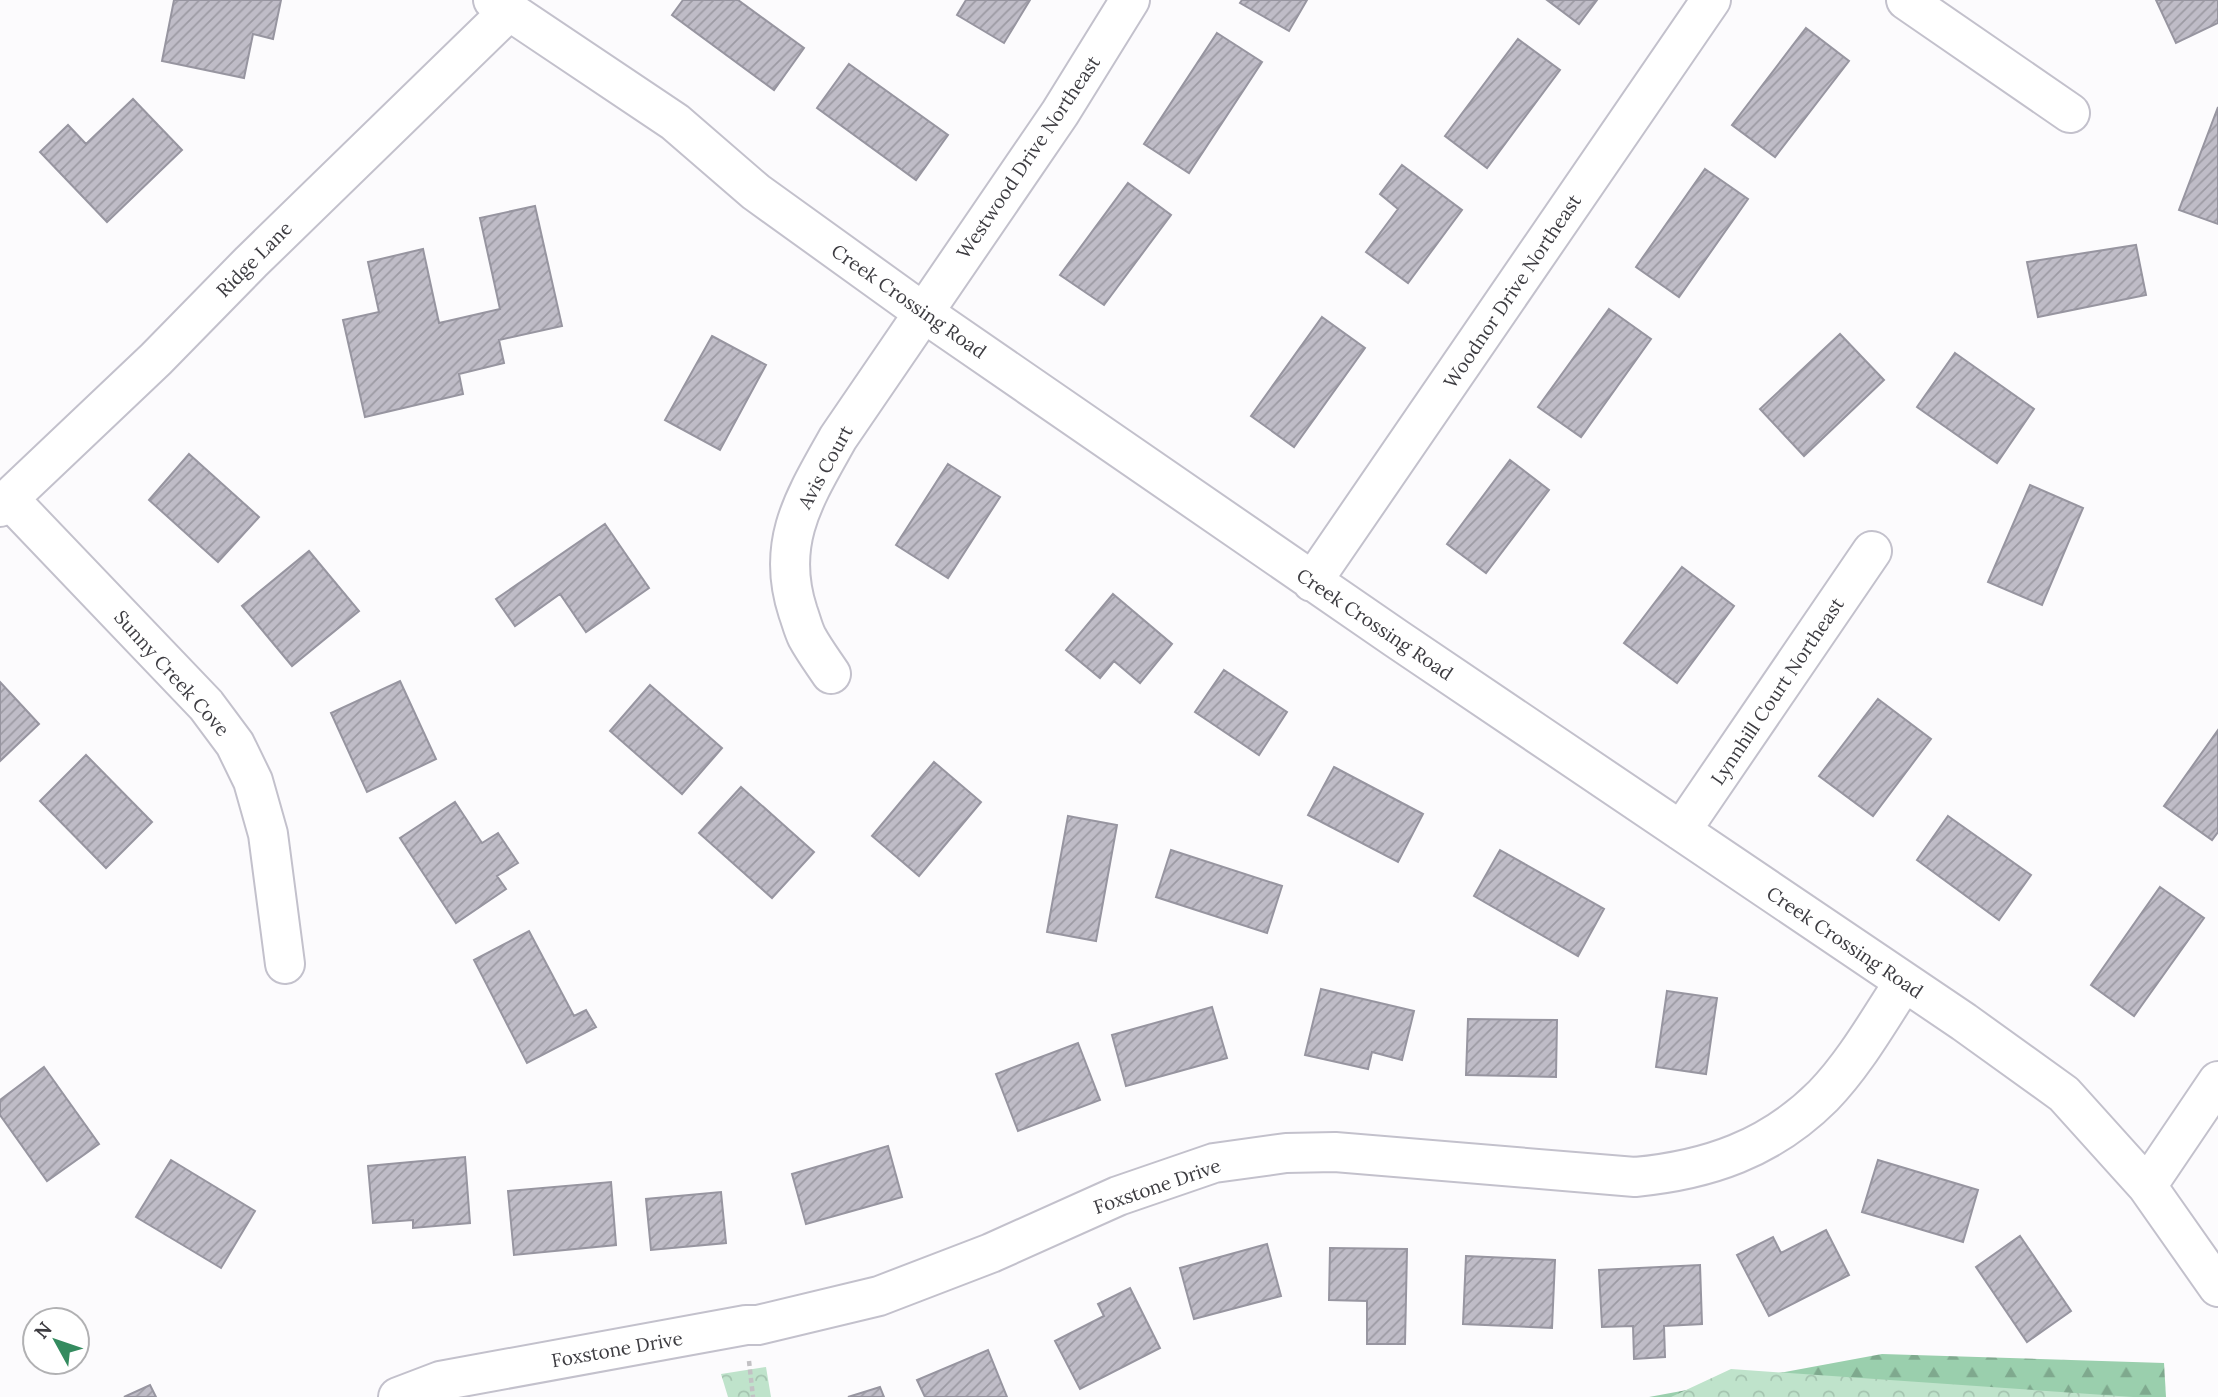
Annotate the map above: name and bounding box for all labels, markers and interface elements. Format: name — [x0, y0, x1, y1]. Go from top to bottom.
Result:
street label: Westwood Drive Northeast — [951, 50, 1105, 263]
street label: Woodnor Drive Northeast — [1438, 189, 1586, 393]
street label: Ridge Lane — [211, 216, 297, 302]
street label: Creek Crossing Road — [827, 239, 991, 363]
street label: Avis Court — [792, 421, 858, 514]
street label: Creek Crossing Road — [1292, 563, 1458, 685]
street label: Lynnhill Court Northeast — [1705, 592, 1849, 789]
street label: Sunny Creek Cove — [109, 605, 235, 741]
street label: Creek Crossing Road — [1762, 881, 1928, 1003]
street label: Foxstone Drive — [1090, 1153, 1224, 1219]
north arrow — [21, 1306, 91, 1376]
text: N — [29, 1316, 57, 1343]
street label: Foxstone Drive — [550, 1326, 684, 1372]

